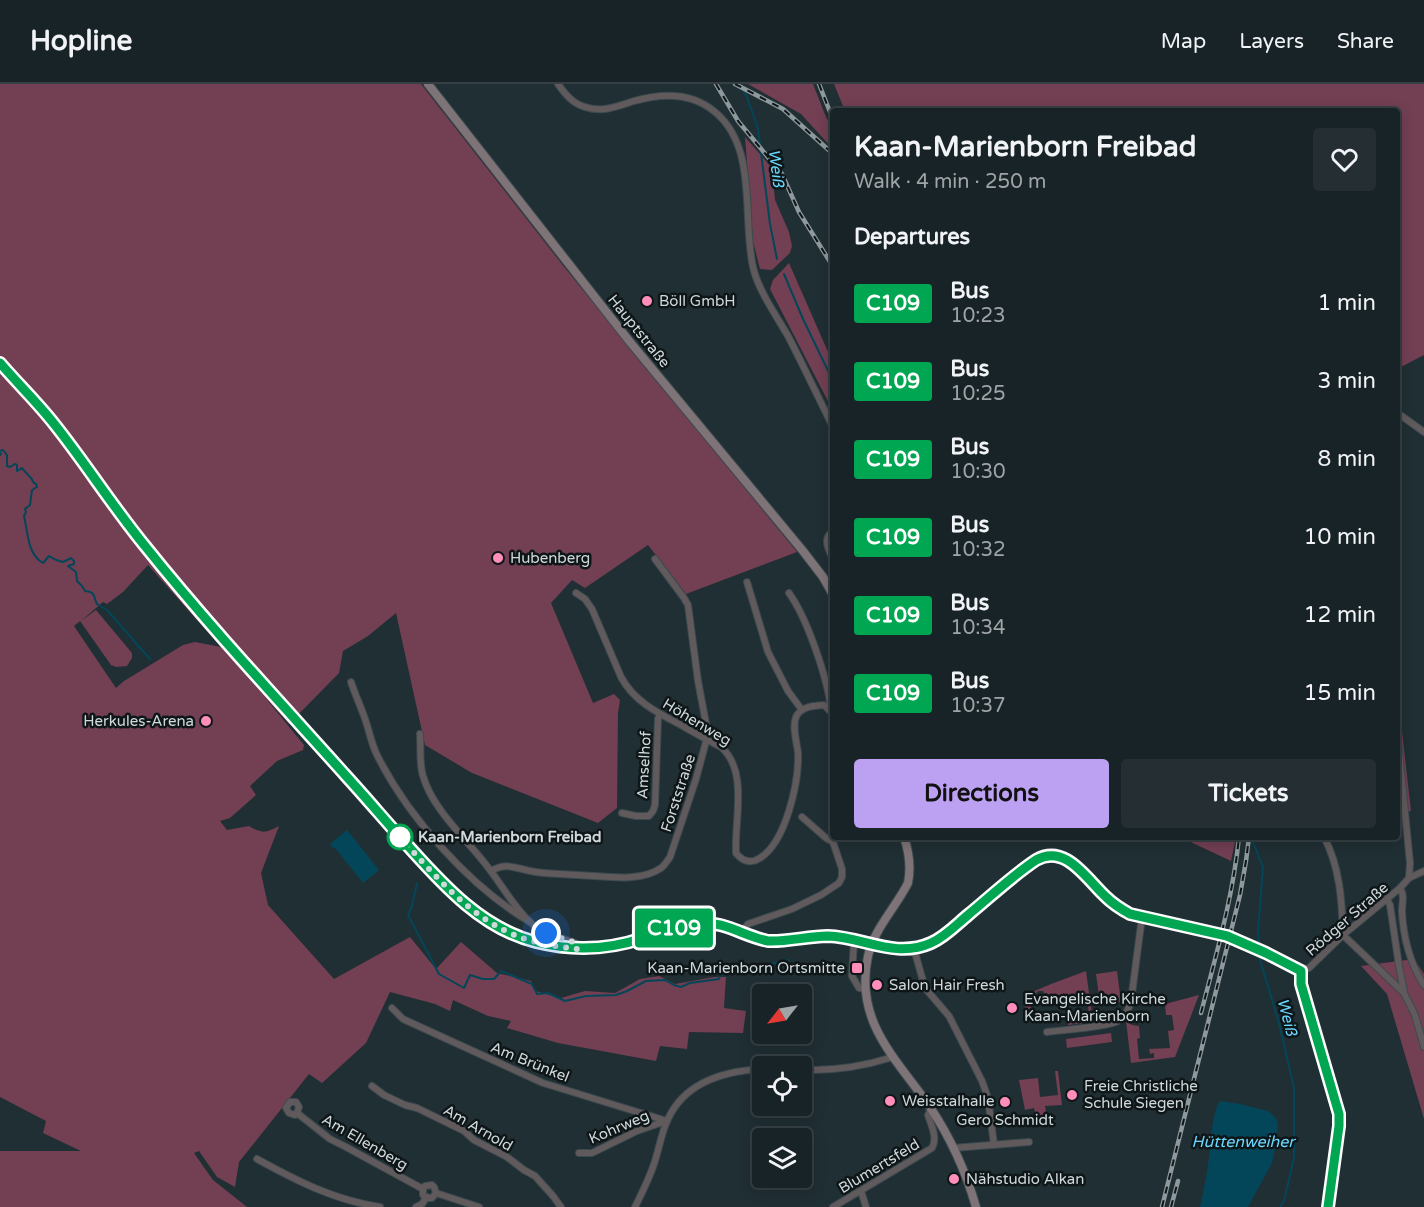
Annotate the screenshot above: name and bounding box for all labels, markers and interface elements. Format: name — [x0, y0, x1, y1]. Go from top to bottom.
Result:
text: Hopline — [30, 24, 132, 58]
text: Map — [1161, 29, 1206, 54]
text: Layers — [1239, 29, 1304, 54]
text: Share — [1337, 29, 1394, 54]
button: heart — [1313, 128, 1376, 191]
text: Kaan-Marienborn Freibad — [854, 130, 1196, 164]
water label: Weiß — [763, 148, 789, 190]
text: Walk · 4 min · 250 m — [854, 170, 1046, 194]
text: Departures — [854, 224, 970, 250]
text: Bus — [950, 278, 989, 304]
text: 1 min — [1317, 290, 1376, 316]
street label: Hauptstraße — [604, 291, 674, 371]
text: C109 — [866, 291, 920, 316]
place label: Böll GmbH — [659, 292, 736, 310]
marker: Böll GmbH — [640, 294, 654, 308]
text: 10:23 — [950, 304, 1006, 328]
text: Bus — [950, 356, 989, 382]
text: 3 min — [1317, 368, 1376, 394]
text: C109 — [866, 369, 920, 394]
text: 10:25 — [950, 382, 1006, 406]
text: Bus — [950, 434, 989, 460]
text: 8 min — [1317, 446, 1376, 472]
text: C109 — [866, 447, 920, 472]
text: 10:30 — [950, 460, 1006, 484]
text: Bus — [950, 512, 989, 538]
text: 10 min — [1304, 524, 1376, 550]
text: C109 — [866, 525, 920, 550]
text: 10:32 — [950, 538, 1006, 562]
place label: Hubenberg — [510, 549, 590, 567]
marker: Hubenberg — [491, 551, 505, 565]
text: Bus — [950, 590, 989, 616]
text: 12 min — [1304, 602, 1376, 628]
text: C109 — [866, 603, 920, 628]
text: 10:34 — [950, 616, 1006, 640]
text: Bus — [950, 668, 989, 694]
text: 15 min — [1304, 680, 1376, 706]
text: C109 — [866, 681, 920, 706]
text: 10:37 — [950, 694, 1006, 718]
street label: Höhenweg — [660, 695, 734, 749]
place label: Herkules-Arena — [83, 712, 194, 730]
marker: Herkules-Arena — [199, 714, 213, 728]
street label: Amselhof — [633, 730, 655, 800]
street label: Forststraße — [657, 752, 699, 834]
button: Directions — [854, 759, 1109, 828]
button: Tickets — [1121, 759, 1376, 828]
marker: Kaan-Marienborn Freibad — [387, 824, 413, 850]
place label: Kaan-Marienborn Freibad — [418, 828, 601, 846]
street label: Rödger Straße — [1302, 878, 1392, 960]
line badge: C109 — [632, 908, 716, 948]
text: C109 — [647, 916, 701, 941]
your location — [531, 918, 561, 948]
place label: Kaan-Marienborn Ortsmitte — [647, 959, 845, 977]
marker: Kaan-Marienborn Ortsmitte — [850, 961, 864, 975]
place label: Salon Hair Fresh — [889, 976, 1005, 994]
marker: Salon Hair Fresh — [870, 978, 884, 992]
north arrow — [752, 984, 812, 1044]
map controls — [752, 984, 812, 1188]
place label: Evangelische Kirche Kaan-Marienborn — [1024, 990, 1166, 1025]
water label: Weiß — [1272, 996, 1302, 1039]
marker: Evangelische Kirche Kaan-Marienborn — [1005, 1001, 1019, 1015]
street label: Am Brünkel — [488, 1038, 572, 1086]
button: locate — [752, 1056, 812, 1116]
place label: Freie Christliche Schule Siegen — [1084, 1077, 1198, 1112]
marker: Freie Christliche Schule Siegen — [1065, 1088, 1079, 1102]
place label: Weisstalhalle — [902, 1092, 994, 1110]
marker: Weisstalhalle — [883, 1094, 897, 1108]
marker: Gero Schmidt — [998, 1095, 1012, 1109]
street label: Am Arnold — [440, 1101, 516, 1155]
street label: Kohrweg — [586, 1106, 652, 1148]
street label: Am Ellenberg — [319, 1110, 411, 1174]
place label: Gero Schmidt — [956, 1111, 1054, 1129]
button: layers — [752, 1128, 812, 1188]
water label: Hüttenweiher — [1192, 1132, 1296, 1152]
street label: Blumertsfeld — [835, 1135, 923, 1197]
place label: Nähstudio Alkan — [966, 1170, 1084, 1188]
marker: Nähstudio Alkan — [947, 1172, 961, 1186]

